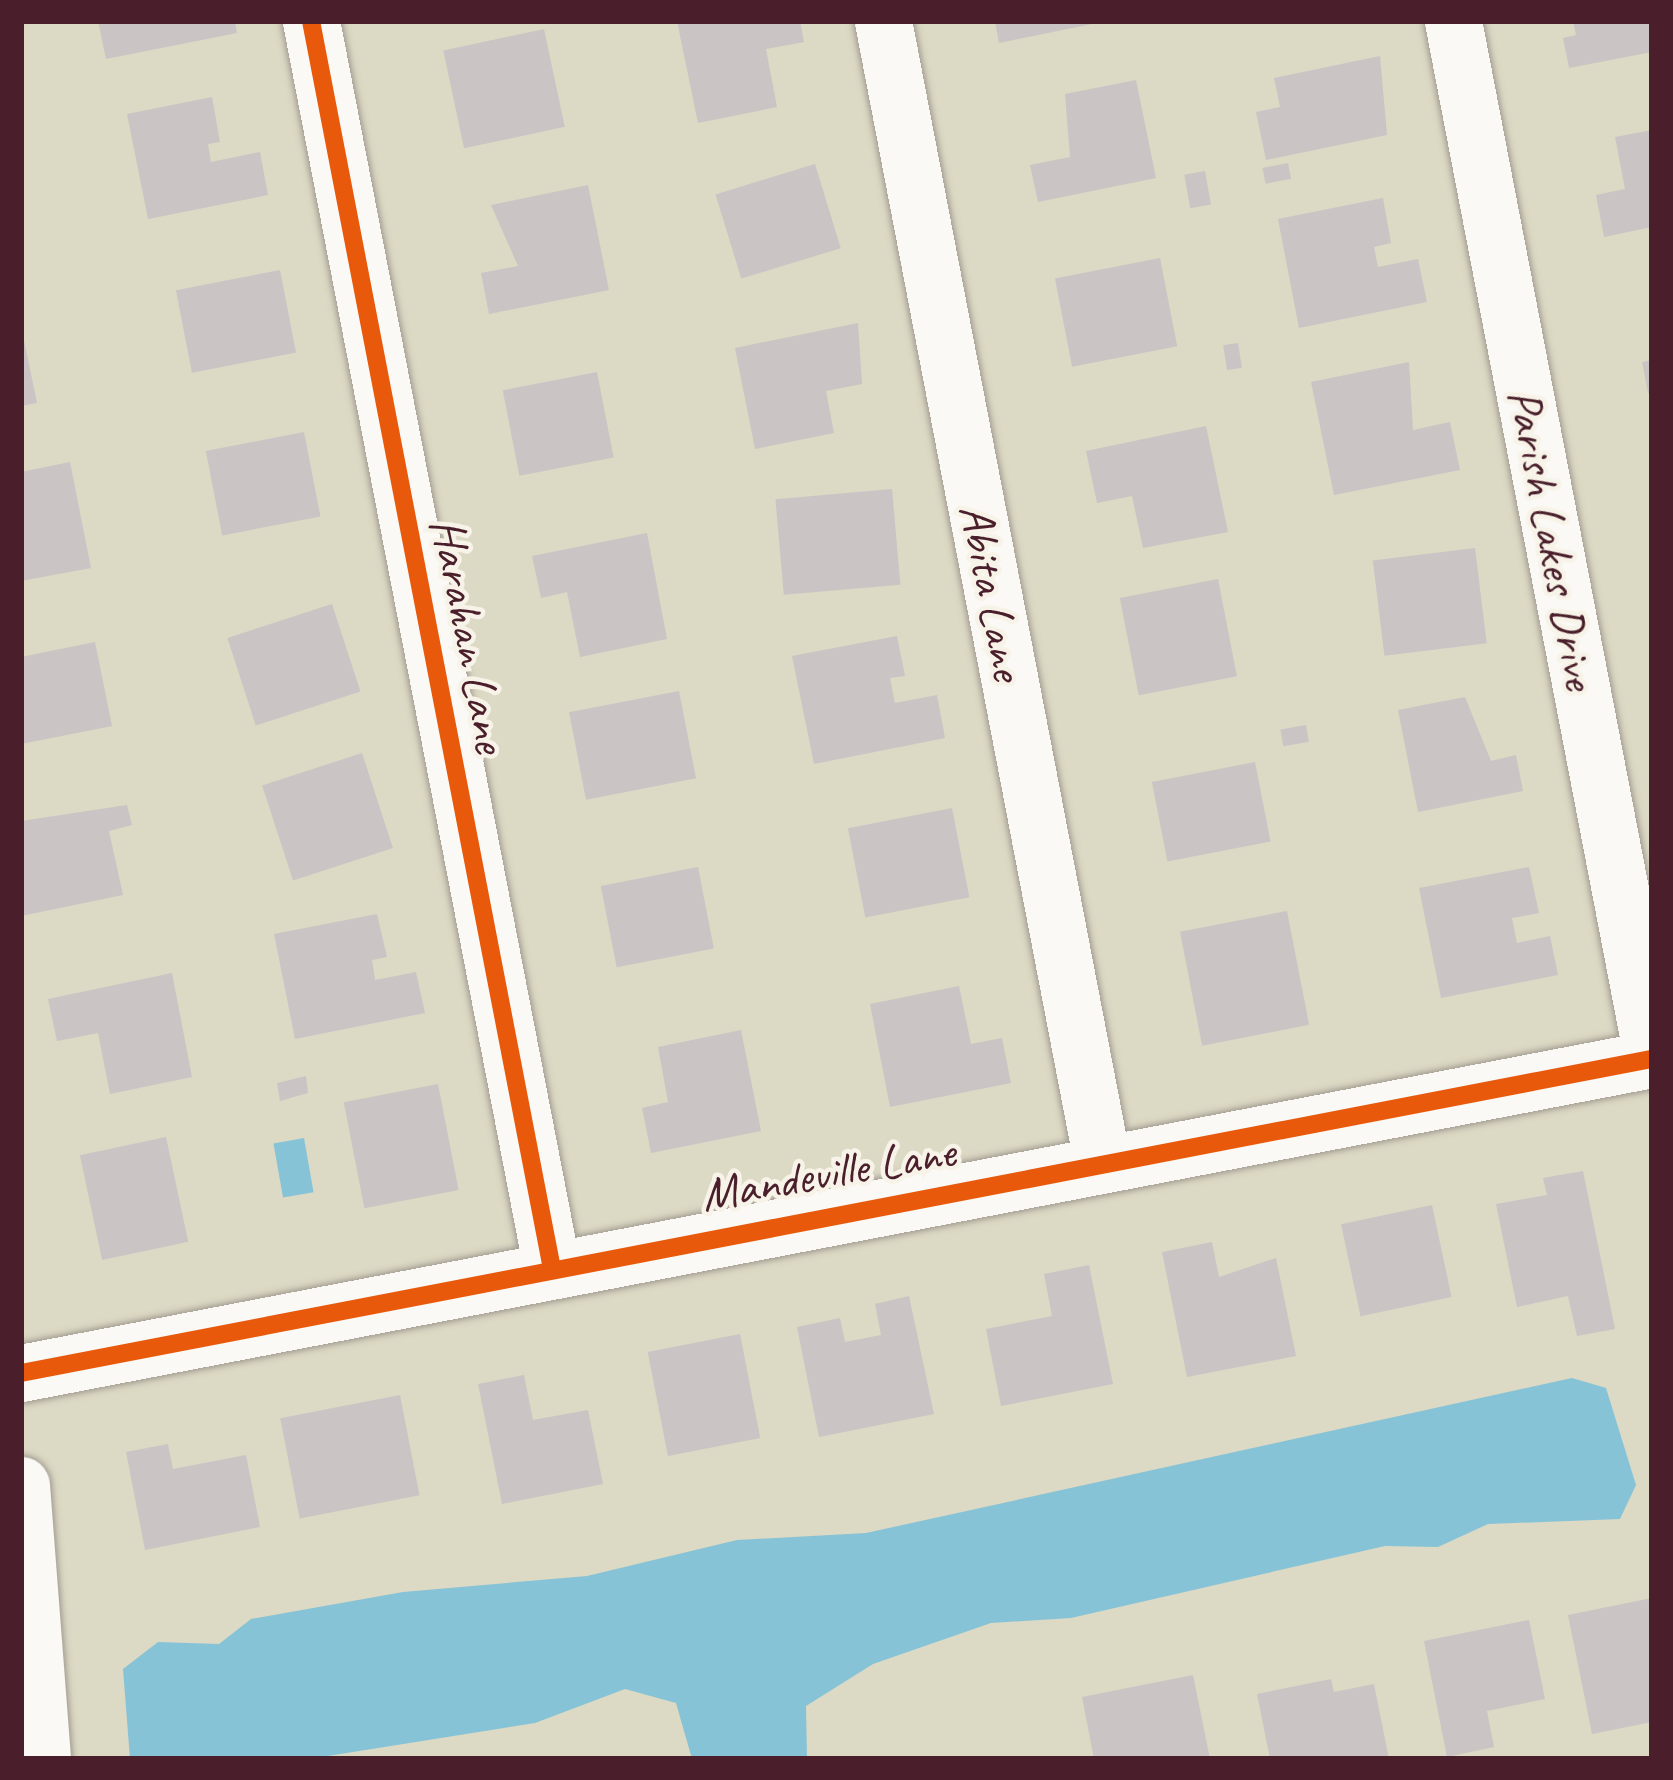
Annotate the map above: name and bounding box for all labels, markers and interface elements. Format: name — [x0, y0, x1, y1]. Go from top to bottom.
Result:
street label: Parish Lakes Drive — [1495, 383, 1609, 695]
street label: Abita Lane — [947, 498, 1037, 686]
street label: Harahan Lane — [418, 513, 520, 757]
street label: Mandeville Lane — [696, 1122, 960, 1224]

